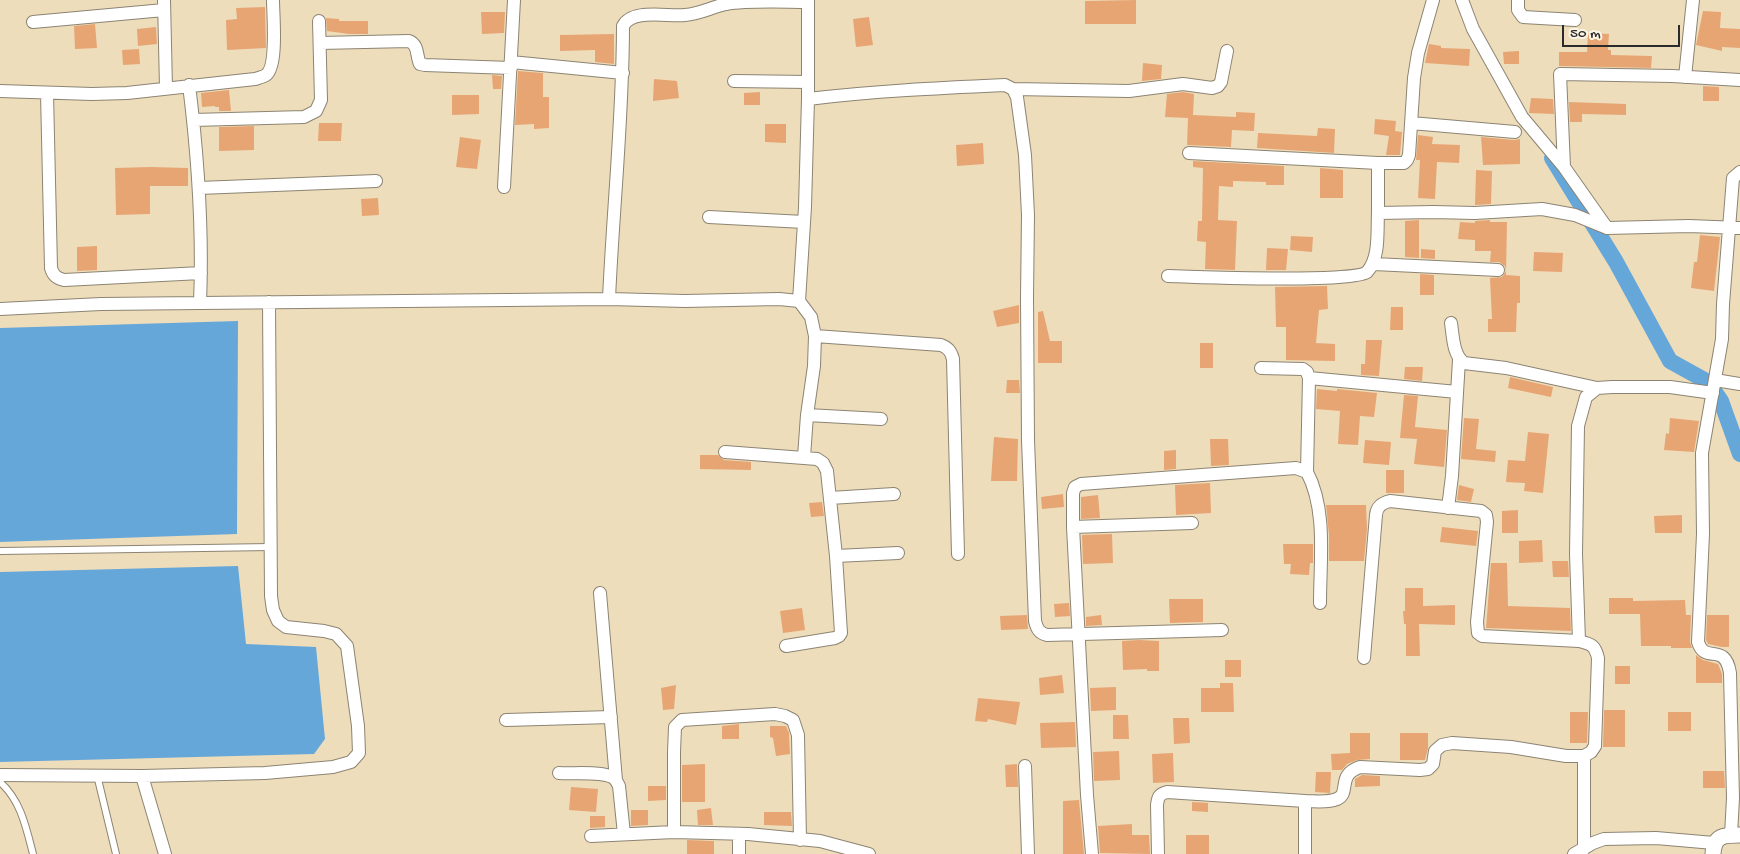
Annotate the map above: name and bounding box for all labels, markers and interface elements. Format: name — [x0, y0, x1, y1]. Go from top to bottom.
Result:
scale bar — [1565, 15, 1682, 47]
text: 50 m — [1570, 25, 1601, 43]

